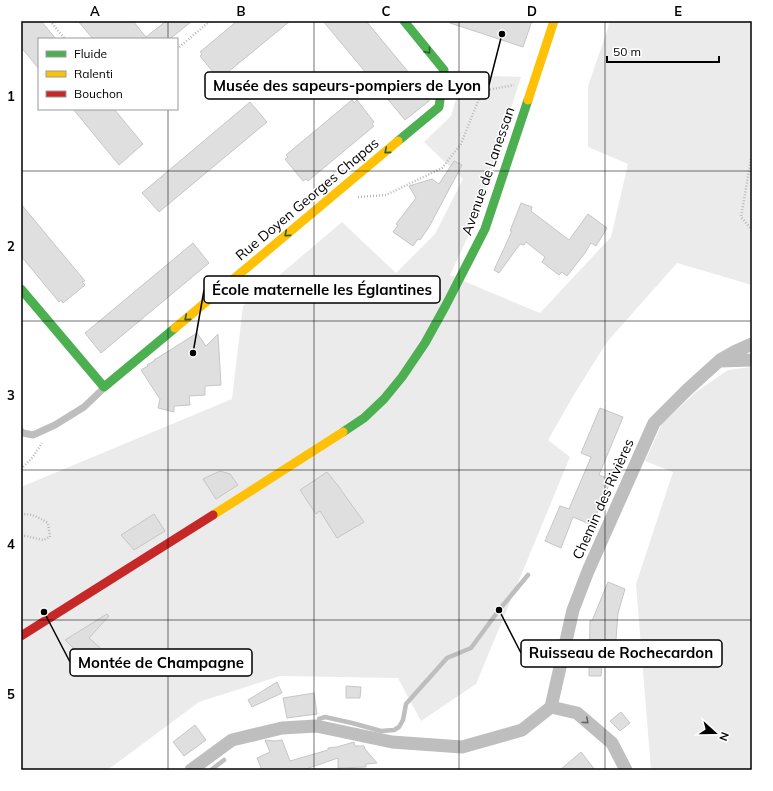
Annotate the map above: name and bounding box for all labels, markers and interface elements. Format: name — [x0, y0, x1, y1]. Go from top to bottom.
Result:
text: A — [90, 3, 100, 19]
text: B — [237, 3, 246, 19]
text: C — [382, 3, 391, 19]
text: D — [527, 3, 537, 19]
text: E — [674, 3, 682, 19]
legend — [38, 38, 178, 110]
scale bar — [607, 38, 719, 64]
text: 50 m — [613, 44, 641, 59]
text: Fluide — [74, 46, 107, 61]
one-way arrow — [424, 47, 431, 54]
text: Ralenti — [74, 66, 113, 81]
callout: Musée des sapeurs-pompiers de Lyon — [205, 72, 489, 99]
text: Musée des sapeurs-pompiers de Lyon — [213, 76, 481, 95]
text: Bouchon — [74, 86, 123, 101]
text: 1 — [7, 88, 15, 104]
street label: Avenue de Lanessan — [458, 105, 518, 237]
street label: Rue Doyen Georges Chapas — [232, 134, 382, 264]
one-way arrow — [384, 146, 392, 153]
one-way arrow — [285, 230, 292, 237]
text: 2 — [7, 238, 15, 254]
callout: École maternelle les Églantines — [204, 276, 440, 303]
text: École maternelle les Églantines — [212, 280, 432, 299]
one-way arrow — [185, 313, 192, 320]
text: 3 — [7, 387, 15, 403]
street label: Chemin des Rivières — [568, 436, 638, 562]
text: 4 — [7, 536, 15, 552]
callout: Ruisseau de Rochecardon — [521, 640, 722, 667]
text: Ruisseau de Rochecardon — [529, 643, 713, 662]
callout: Montée de Champagne — [70, 649, 252, 676]
text: Montée de Champagne — [78, 653, 244, 672]
text: 5 — [7, 686, 15, 702]
north arrow — [695, 713, 735, 753]
one-way arrow — [582, 716, 589, 723]
text: N — [716, 730, 732, 743]

